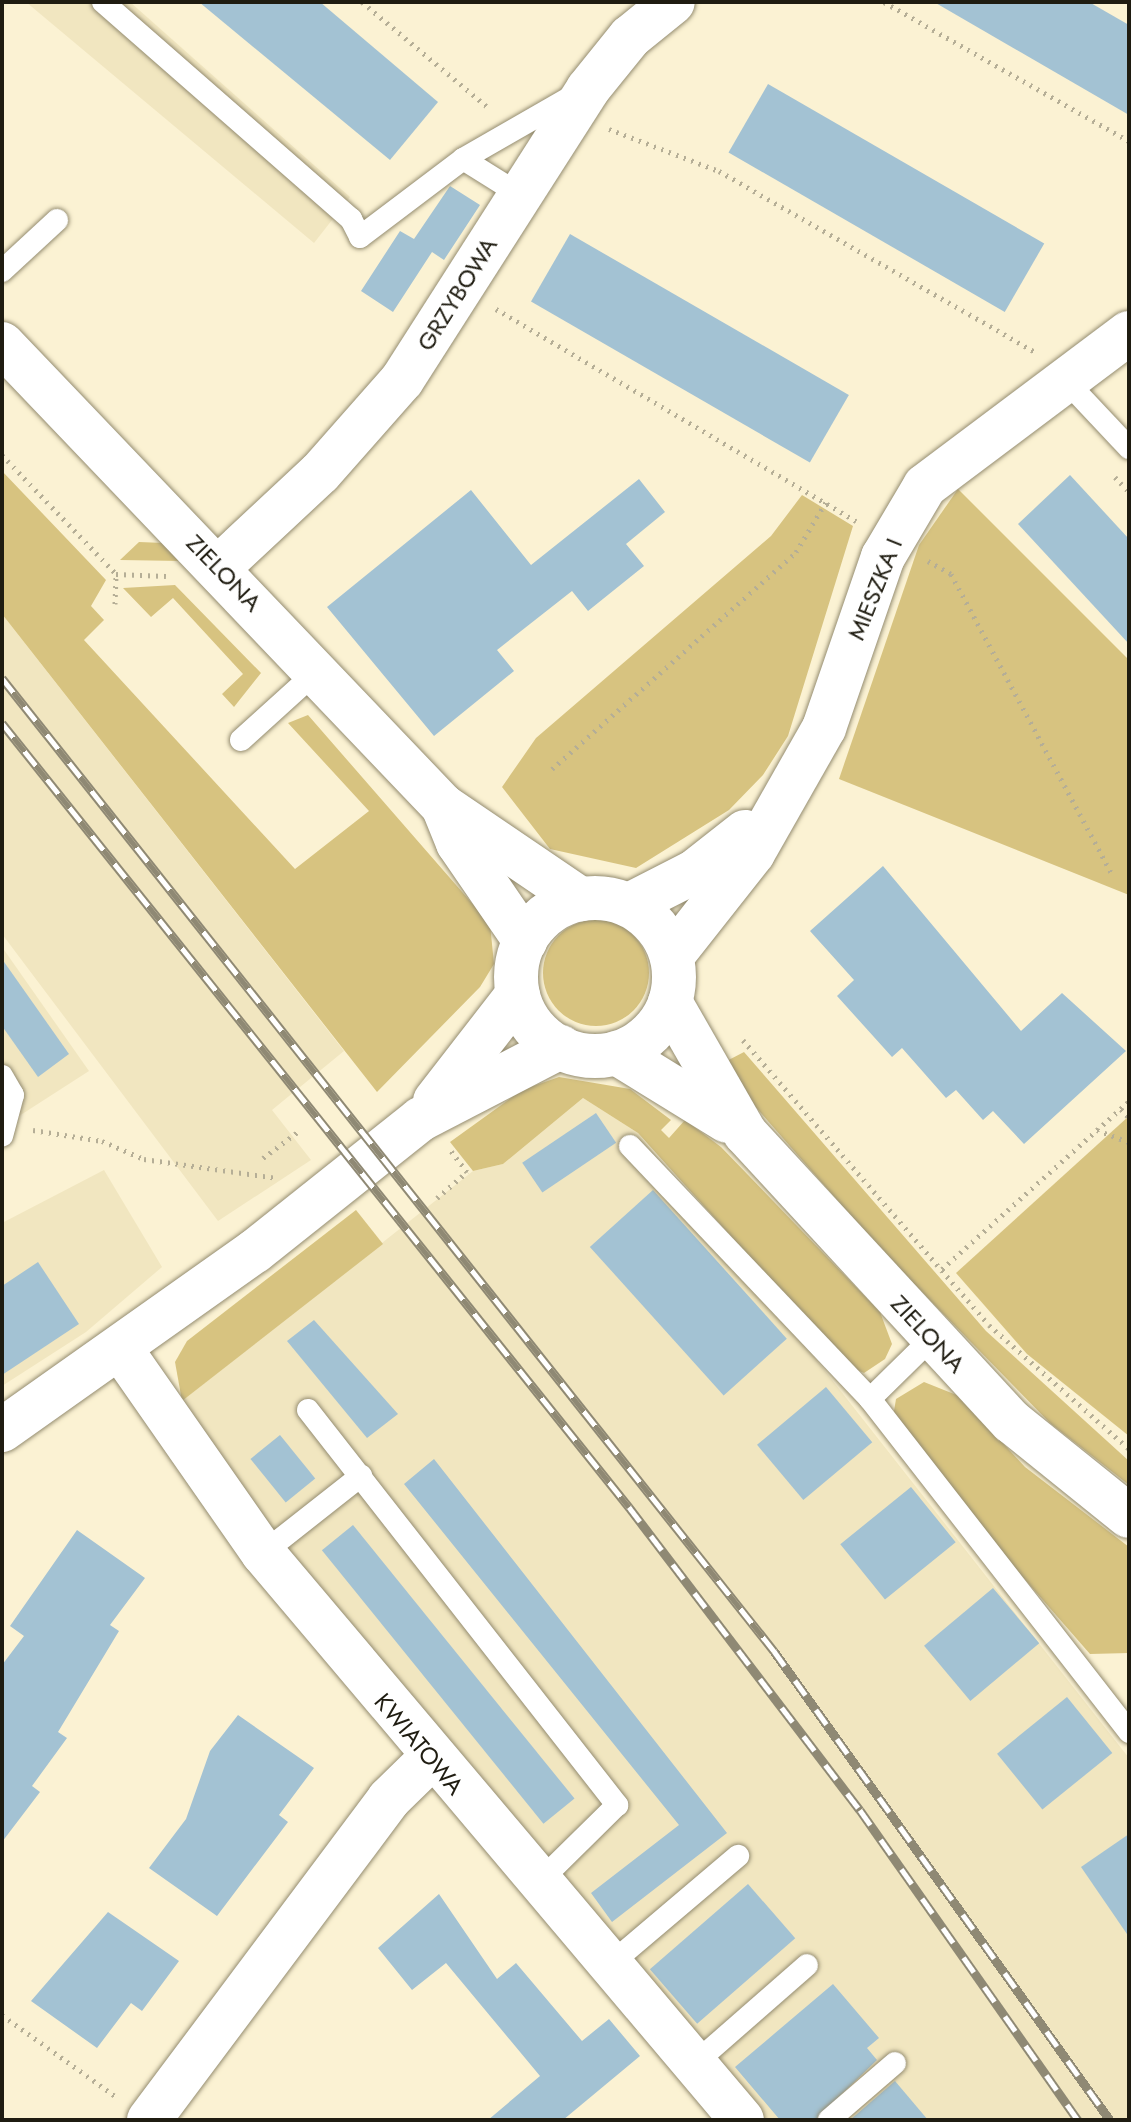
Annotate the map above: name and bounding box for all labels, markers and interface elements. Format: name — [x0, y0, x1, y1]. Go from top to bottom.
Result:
street label: GRZYBOWA — [411, 232, 503, 356]
street label: ZIELONA — [180, 529, 268, 617]
street label: MIESZKA I — [842, 534, 908, 644]
street label: ZIELONA — [885, 1289, 971, 1379]
street label: KWIATOWA — [368, 1687, 470, 1801]

